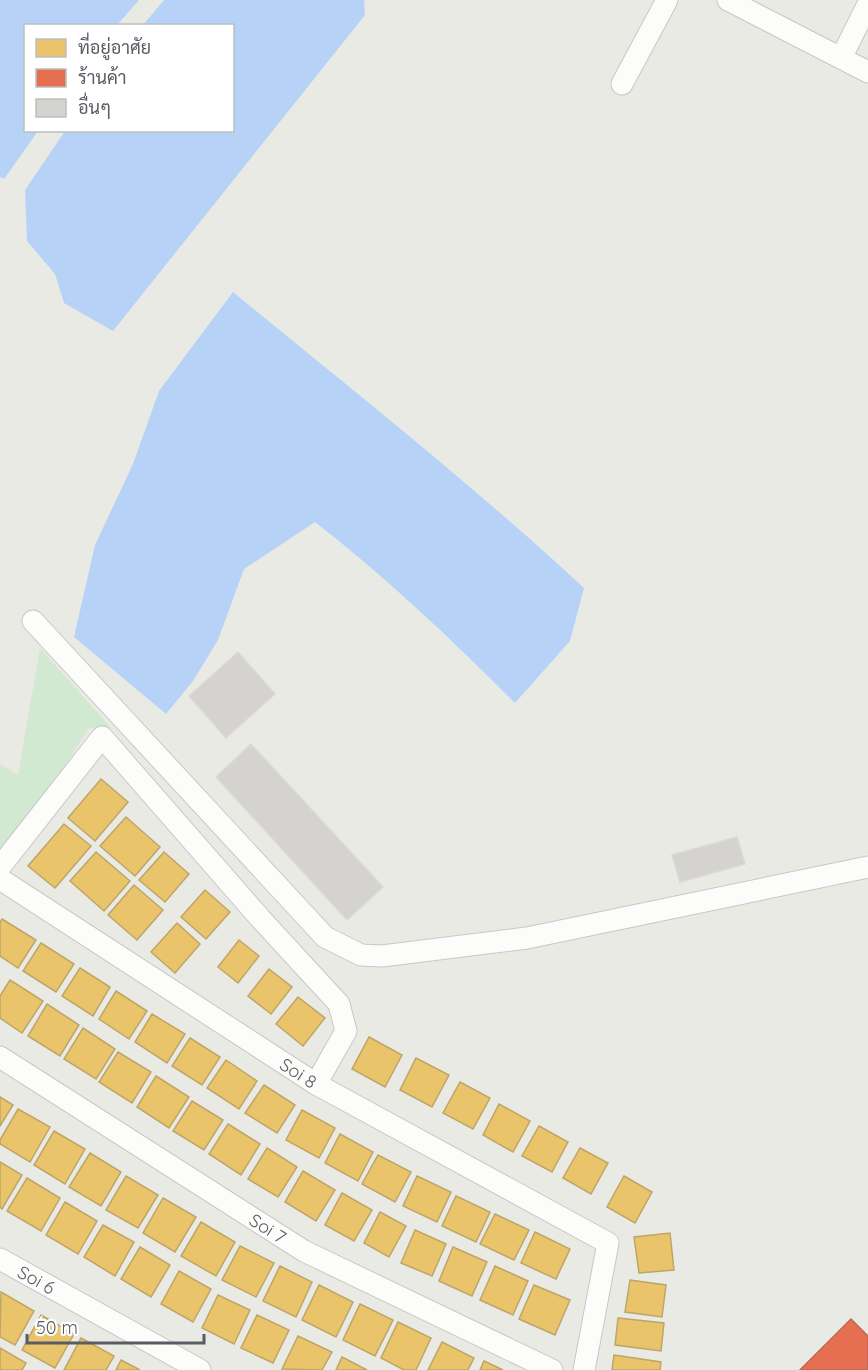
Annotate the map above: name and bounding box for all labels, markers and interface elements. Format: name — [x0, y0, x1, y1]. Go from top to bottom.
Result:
legend — [24, 24, 234, 132]
text: ที่อยู่อาศัย — [78, 32, 151, 61]
text: ร้านค้า — [78, 66, 127, 89]
text: อื่นๆ — [78, 92, 111, 119]
street label: Soi 8 — [276, 1052, 321, 1093]
street label: Soi 7 — [245, 1208, 291, 1248]
street label: Soi 6 — [14, 1260, 60, 1299]
scale bar — [27, 1307, 204, 1345]
text: 50 m — [36, 1316, 78, 1339]

